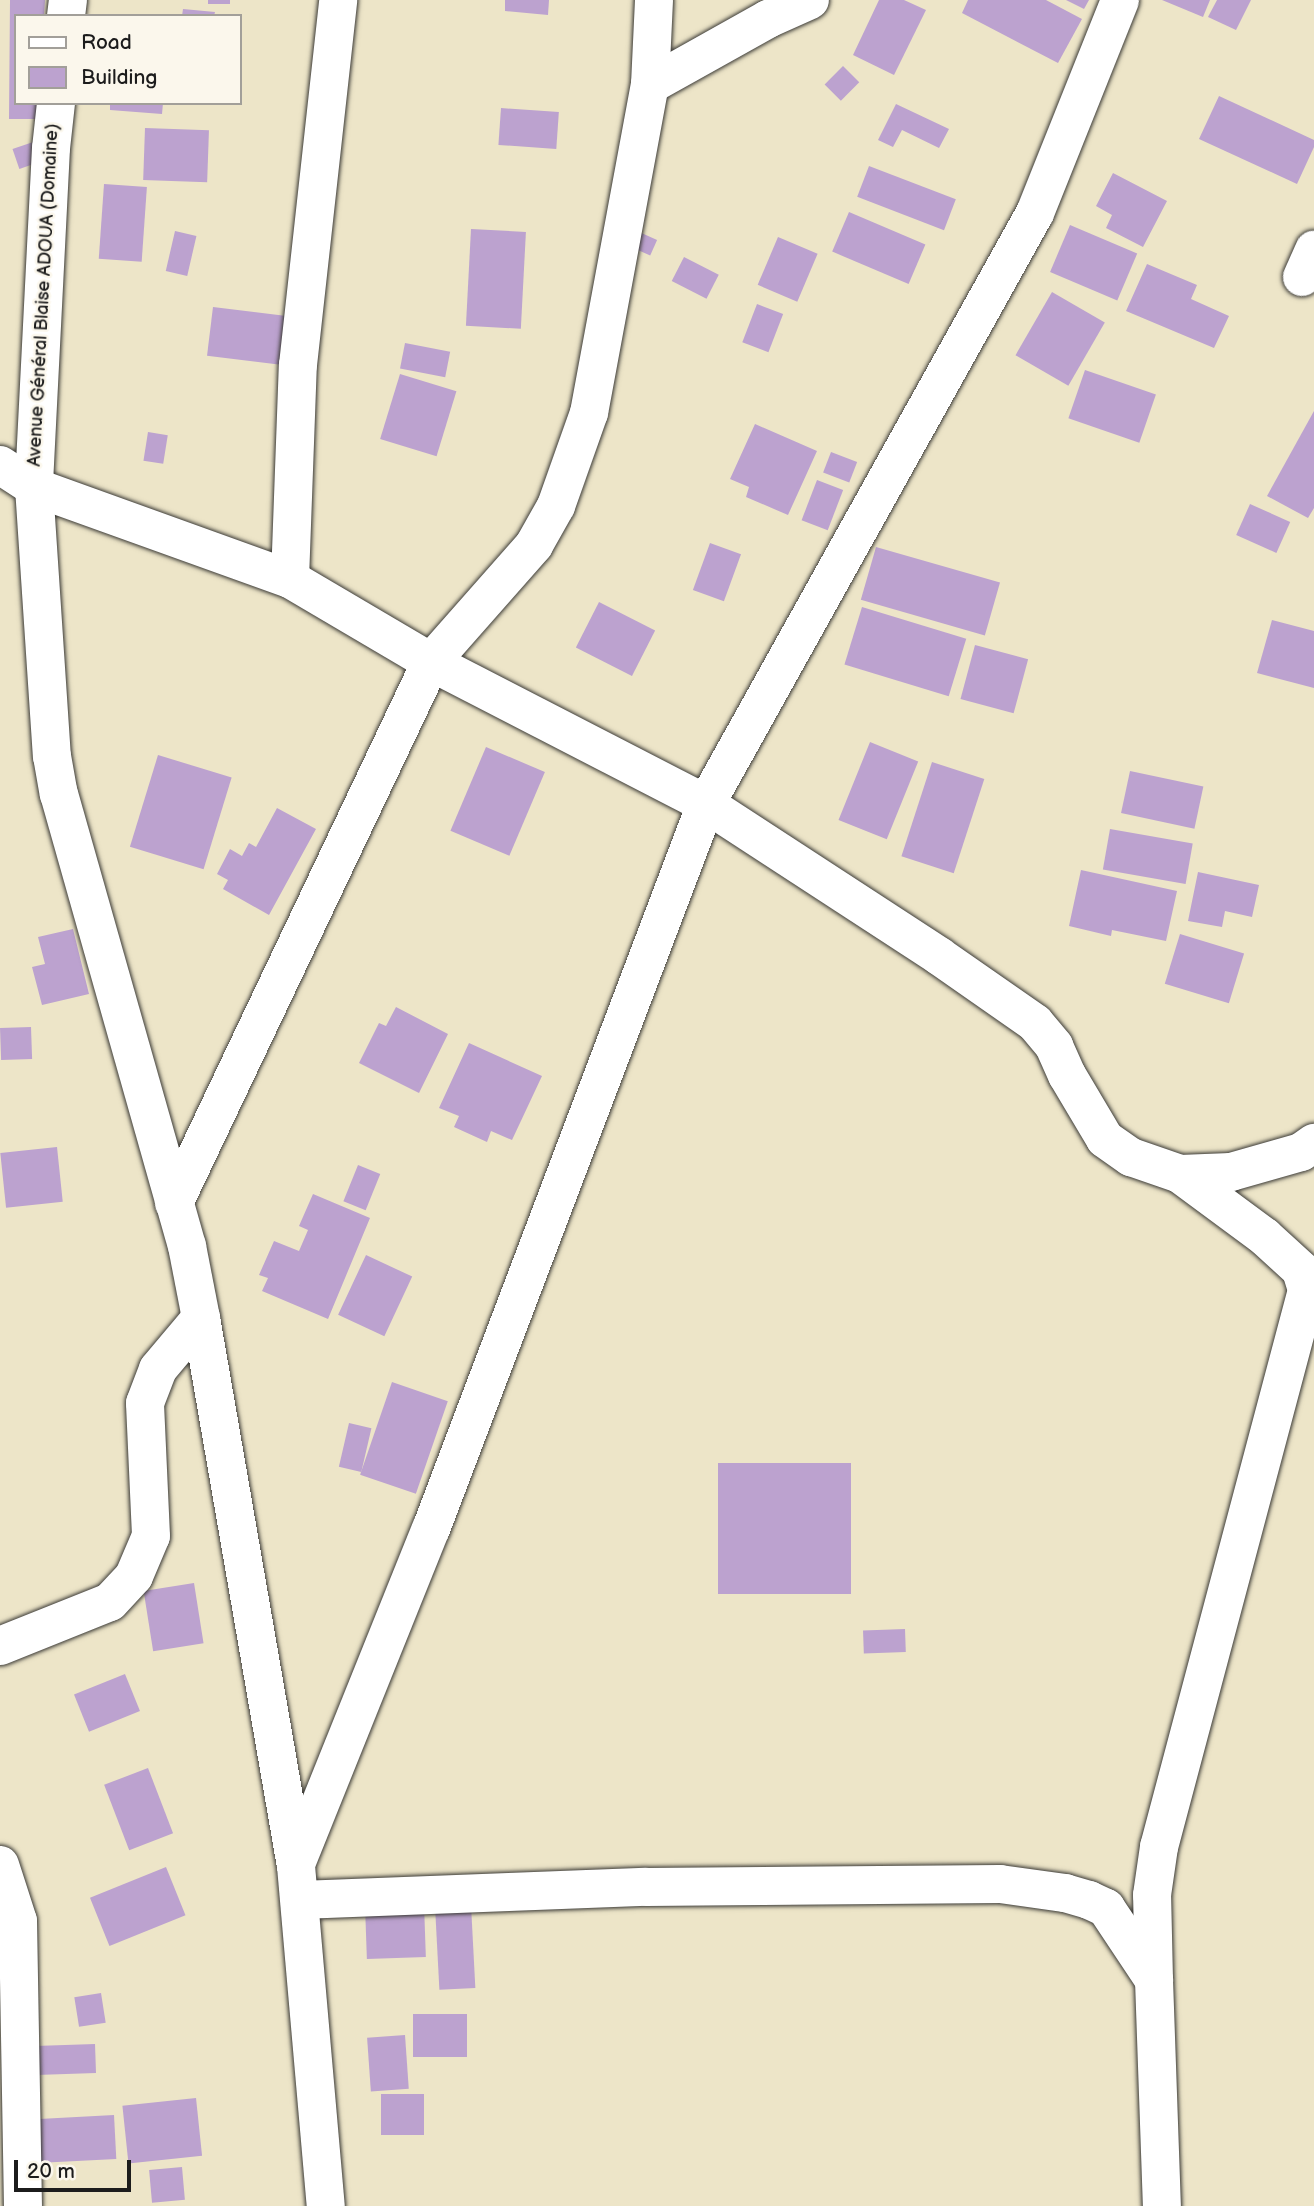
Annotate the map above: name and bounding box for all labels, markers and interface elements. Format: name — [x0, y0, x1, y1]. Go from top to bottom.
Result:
legend — [14, 14, 242, 105]
text: Road — [81, 30, 132, 55]
text: Building — [81, 65, 157, 90]
street label: Avenue Général Blaise ADOUA (Domaine) — [24, 123, 64, 467]
scale bar — [18, 2146, 135, 2190]
text: 20 m — [27, 2159, 75, 2184]

